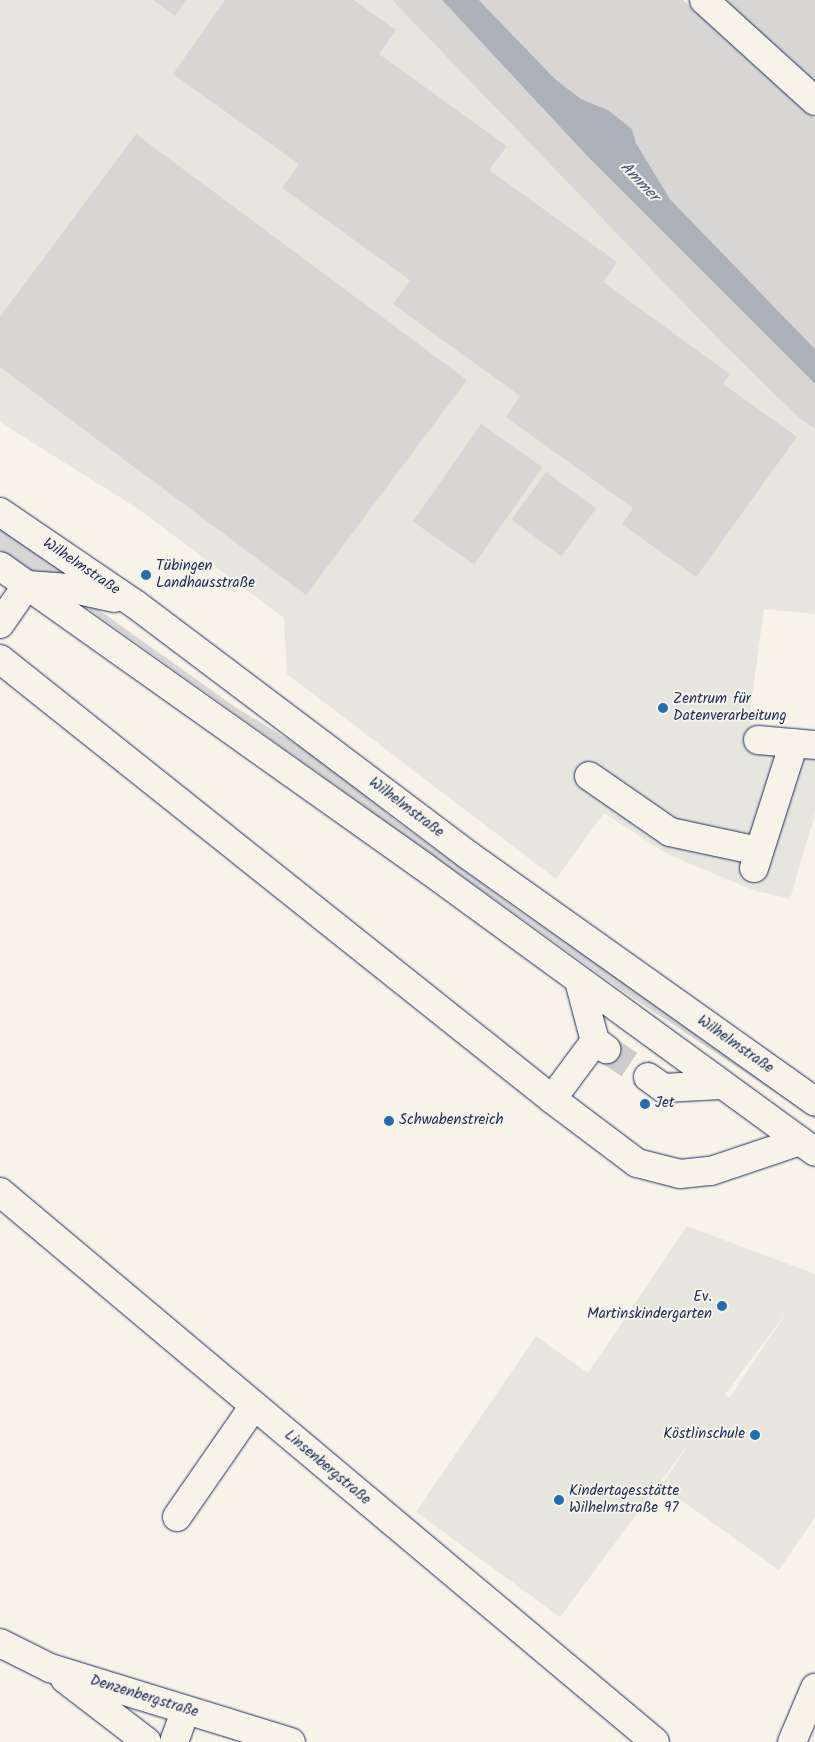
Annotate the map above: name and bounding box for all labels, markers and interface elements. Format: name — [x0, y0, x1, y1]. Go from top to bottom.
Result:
water label: Ammer — [616, 158, 662, 206]
street label: Wilhelmstraße — [39, 535, 123, 599]
place label: Tübingen Landhausstraße — [156, 557, 255, 592]
marker: Tübingen Landhausstraße — [140, 569, 152, 581]
place label: Zentrum für Datenverarbeitung — [673, 690, 787, 725]
marker: Zentrum für Datenverarbeitung — [657, 702, 669, 714]
street label: Wilhelmstraße — [365, 774, 447, 842]
street label: Wilhelmstraße — [693, 1012, 777, 1078]
place label: Jet — [655, 1095, 675, 1113]
marker: Jet — [639, 1098, 651, 1110]
place label: Schwabenstreich — [399, 1112, 504, 1130]
marker: Schwabenstreich — [383, 1115, 395, 1127]
place label: Ev. Martinskindergarten — [587, 1288, 712, 1323]
marker: Ev. Martinskindergarten — [716, 1300, 728, 1312]
place label: Köstlinschule — [663, 1426, 745, 1444]
street label: Linsenbergstraße — [280, 1427, 374, 1509]
marker: Köstlinschule — [749, 1429, 761, 1441]
place label: Kindertagesstätte Wilhelmstraße 97 — [569, 1482, 679, 1517]
marker: Kindertagesstätte Wilhelmstraße 97 — [553, 1494, 565, 1506]
street label: Denzenbergstraße — [88, 1672, 200, 1722]

